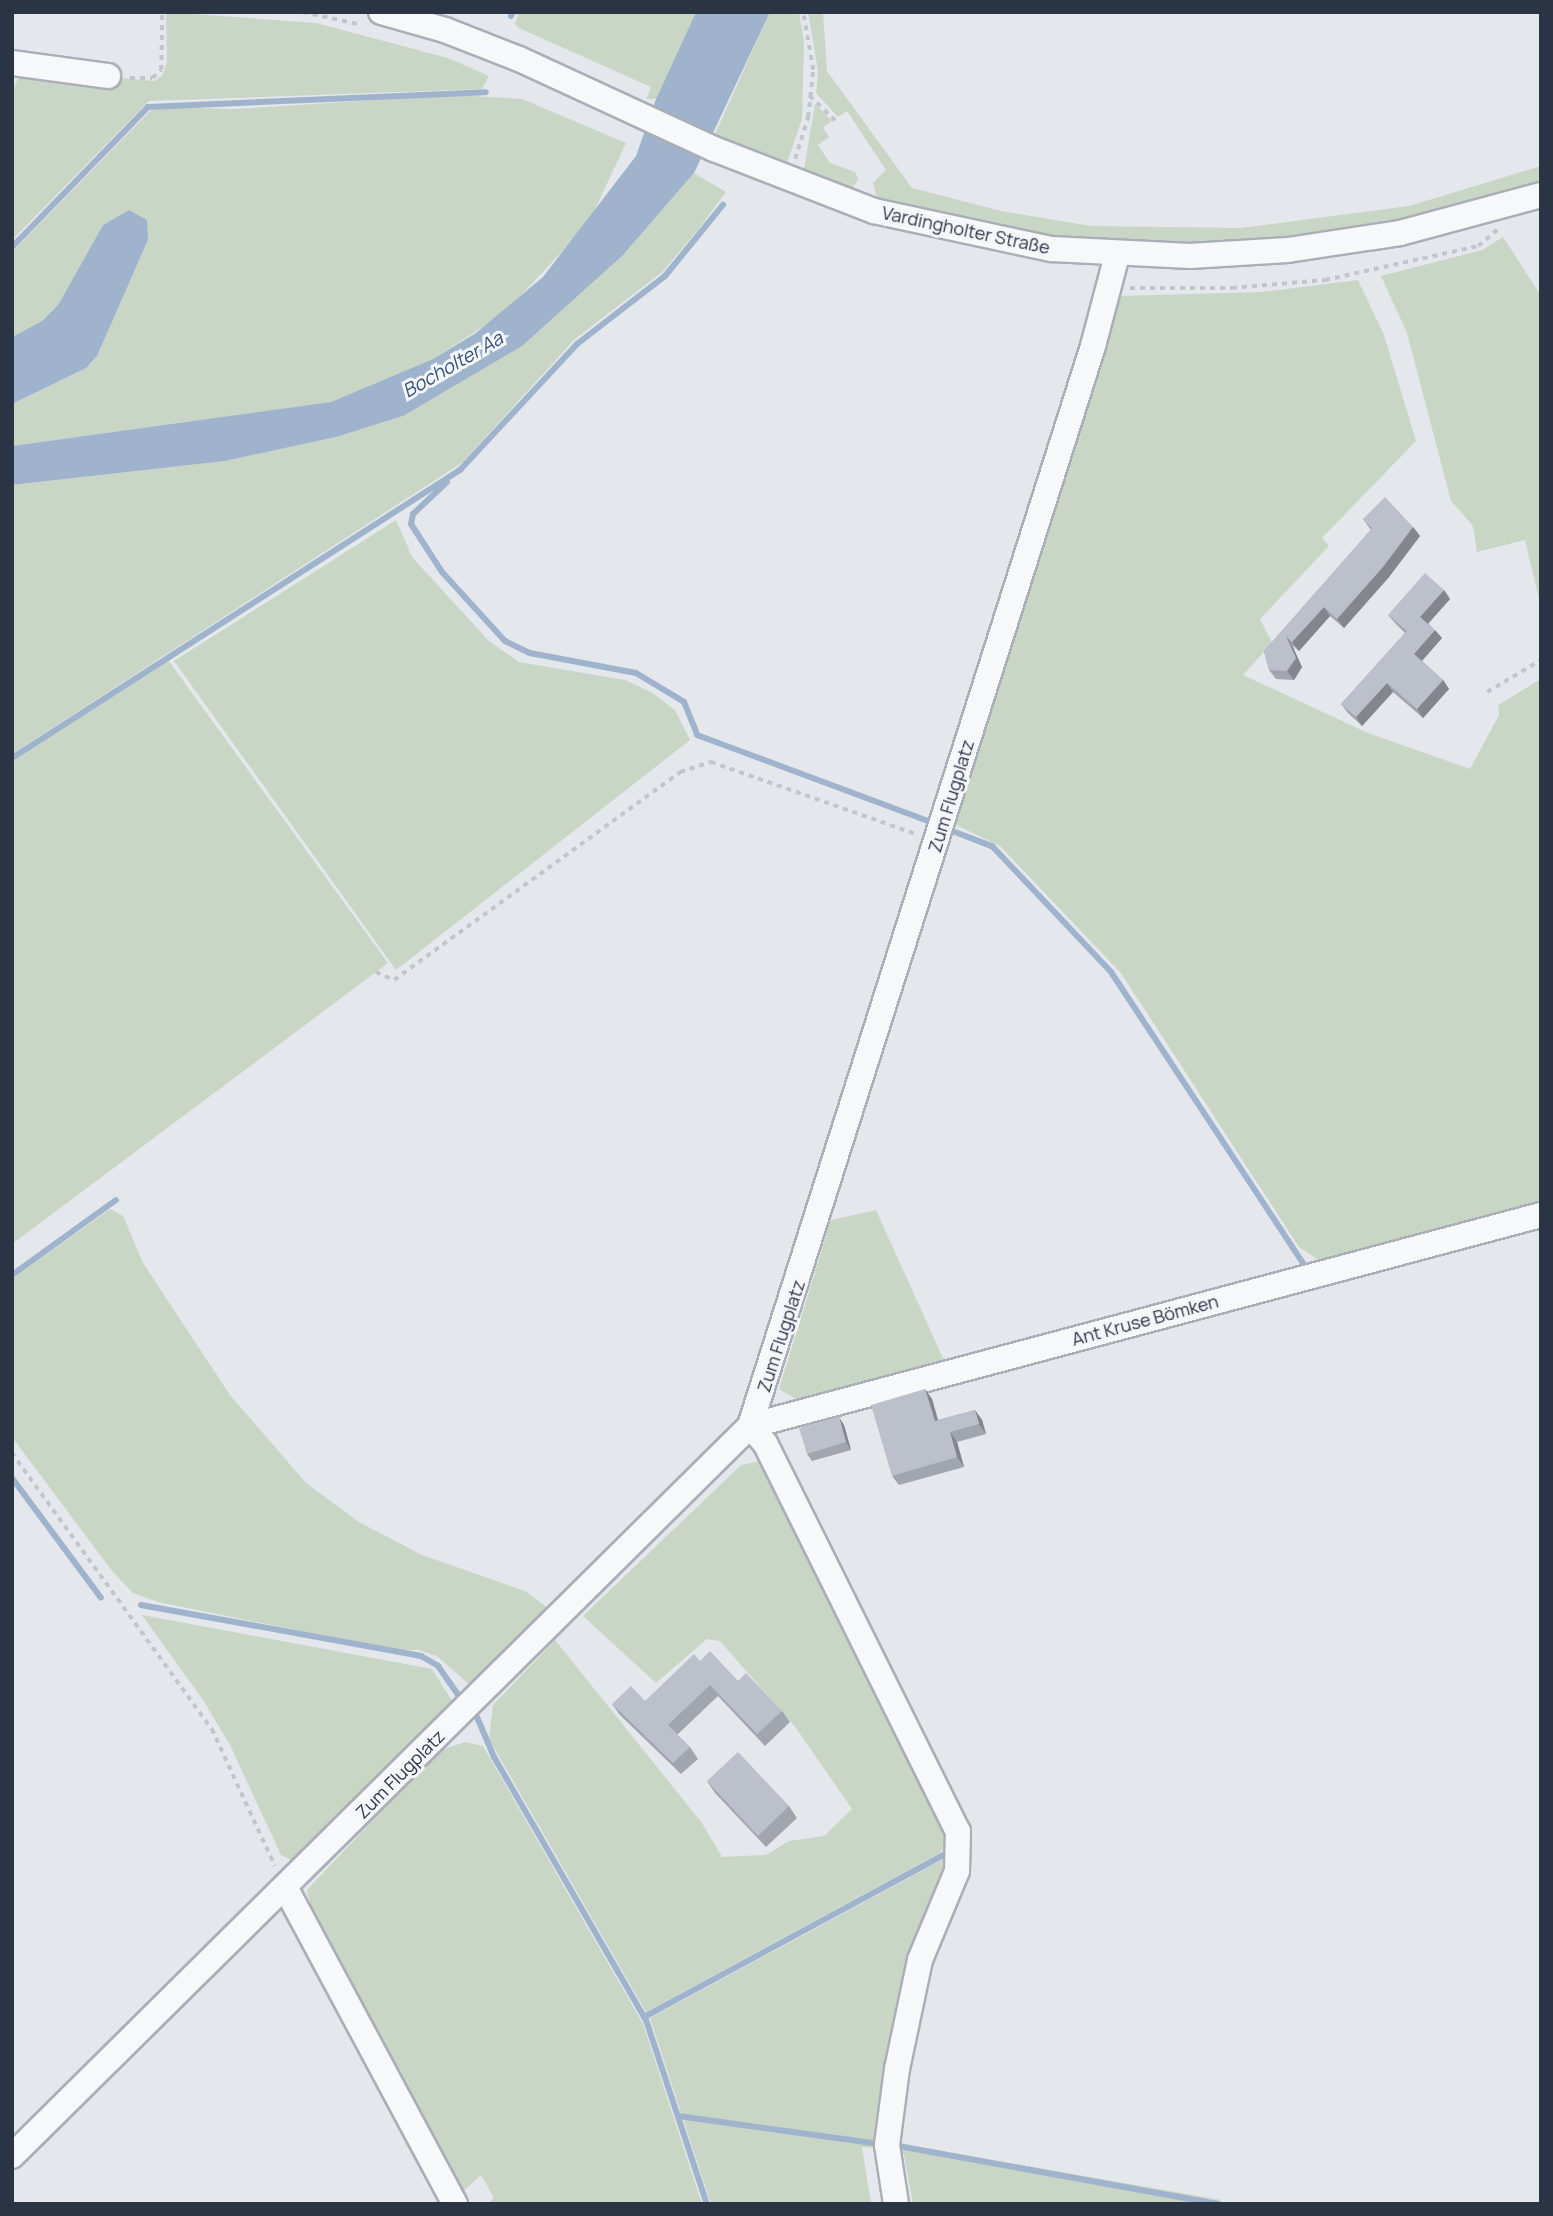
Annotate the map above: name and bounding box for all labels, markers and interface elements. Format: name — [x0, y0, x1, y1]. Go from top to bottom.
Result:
street label: Vardingholter Straße — [880, 202, 1052, 258]
water label: Bocholter Aa — [399, 327, 507, 403]
street label: Zum Flugplatz — [924, 737, 978, 855]
street label: Zum Flugplatz — [753, 1277, 809, 1395]
street label: Ant Kruse Bömken — [1069, 1290, 1221, 1350]
street label: Zum Flugplatz — [351, 1725, 449, 1823]

